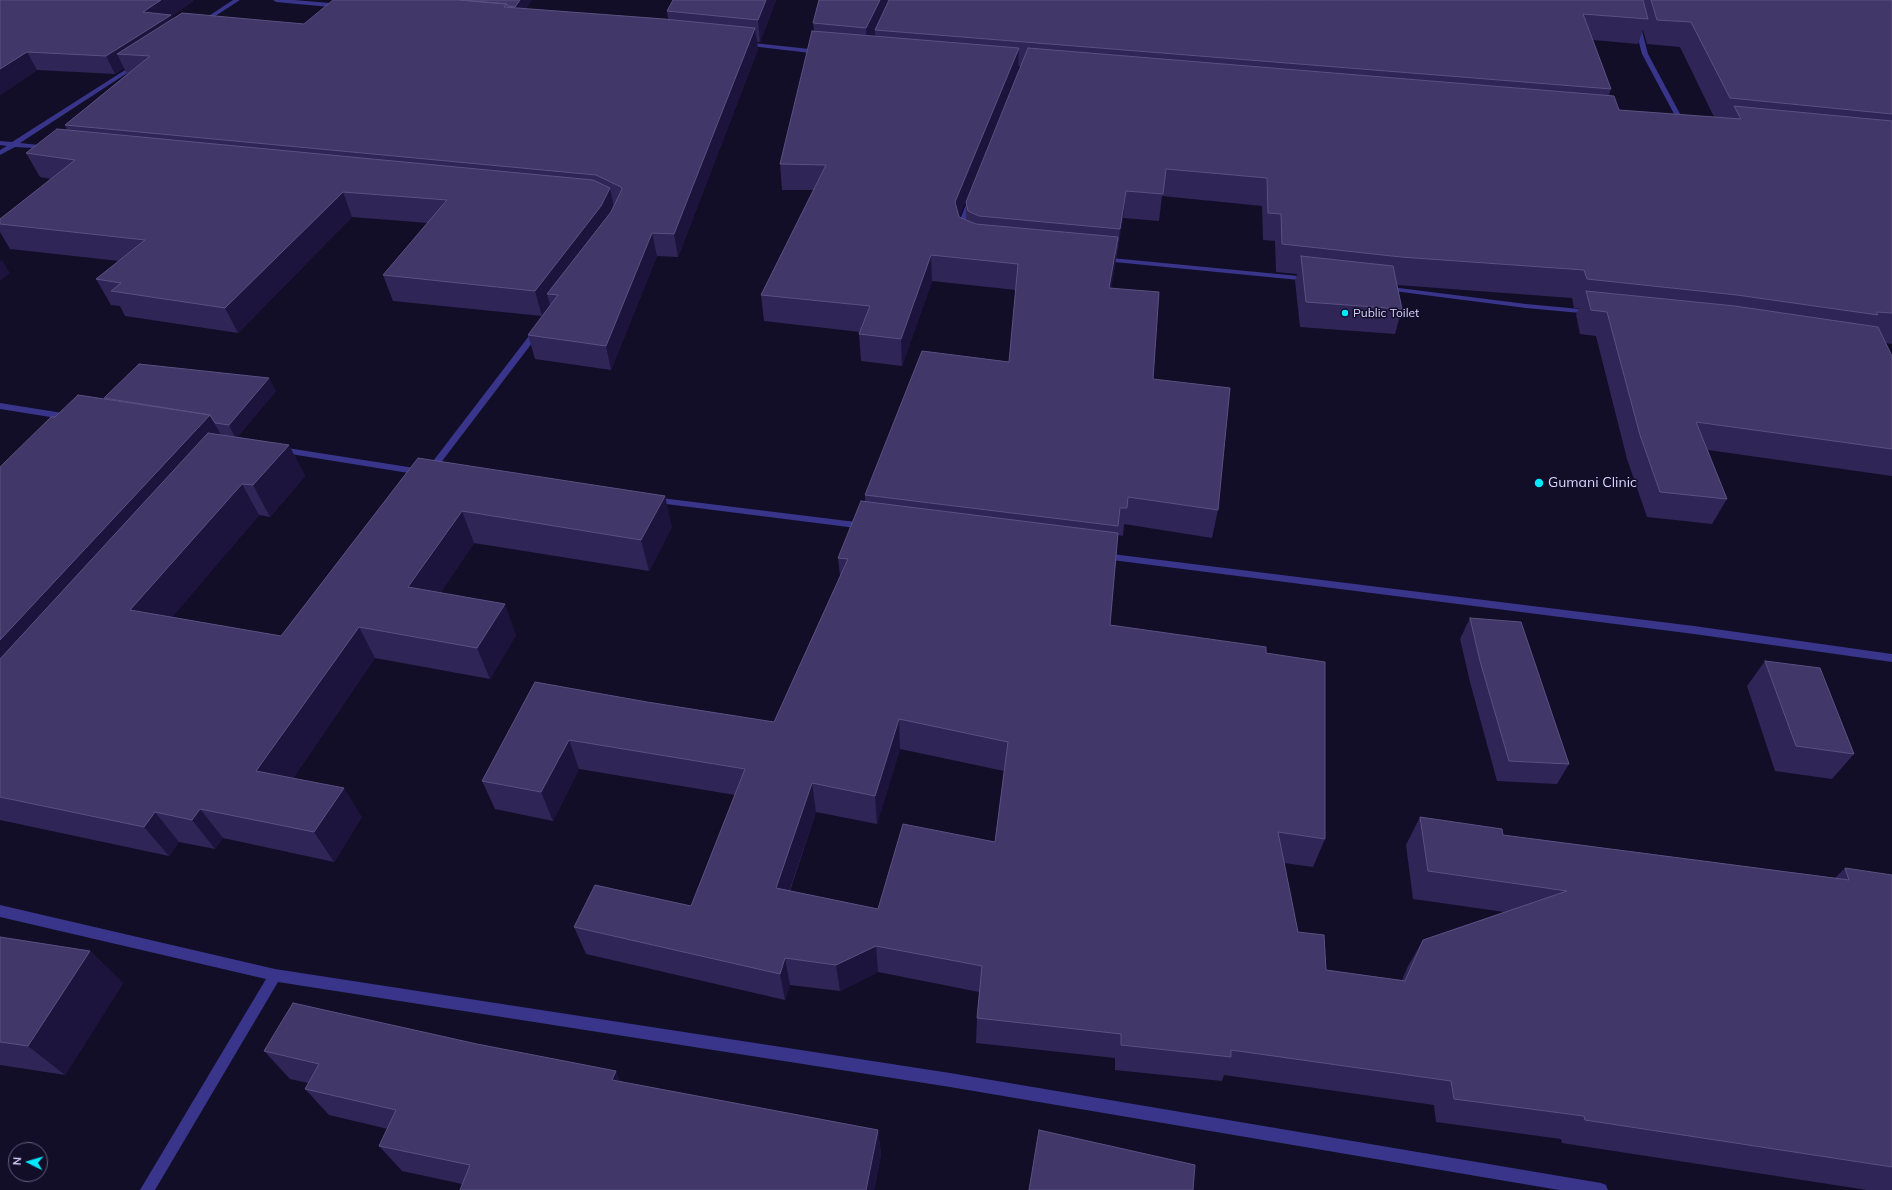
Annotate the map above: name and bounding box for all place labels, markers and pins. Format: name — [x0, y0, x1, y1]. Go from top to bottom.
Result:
place label: Public Toilet — [1353, 306, 1419, 320]
marker: Public Toilet — [1340, 308, 1350, 318]
place label: Gumani Clinic — [1548, 475, 1637, 491]
marker: Gumani Clinic — [1533, 477, 1545, 489]

